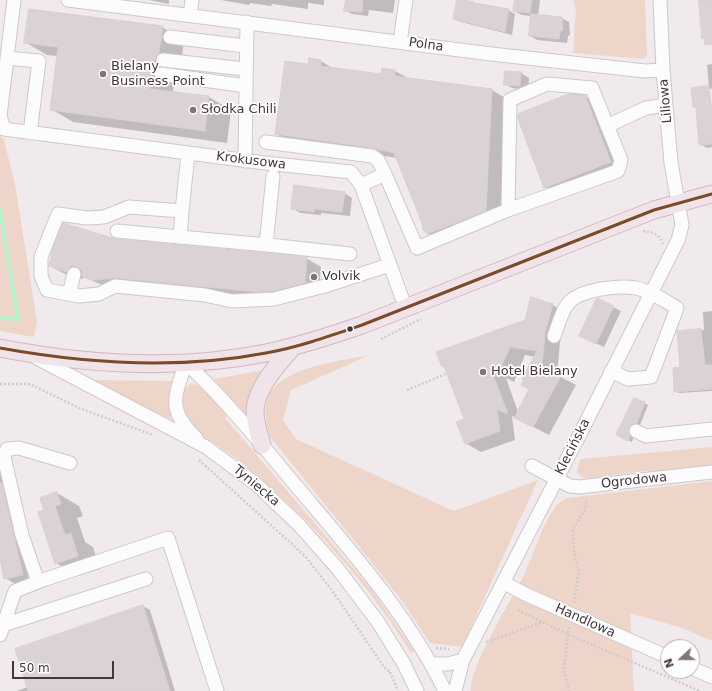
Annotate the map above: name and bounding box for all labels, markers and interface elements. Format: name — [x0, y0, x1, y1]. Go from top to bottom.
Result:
street label: Polna — [408, 35, 444, 55]
place label: Bielany Business Point — [111, 59, 205, 90]
marker: Bielany Business Point — [98, 69, 108, 79]
street label: Liliowa — [656, 78, 676, 124]
place label: Słodka Chili — [201, 102, 277, 118]
marker: Słodka Chili — [188, 105, 198, 115]
street label: Krokusowa — [215, 149, 287, 173]
place label: Volvik — [322, 269, 360, 285]
marker: Volvik — [309, 272, 319, 282]
unlabelled marker — [345, 324, 355, 334]
place label: Hotel Bielany — [491, 364, 578, 380]
marker: Hotel Bielany — [478, 367, 488, 377]
street label: Klecińska — [552, 416, 594, 478]
street label: Tyniecka — [230, 462, 282, 510]
street label: Ogrodowa — [600, 470, 668, 492]
street label: Handlowa — [552, 601, 618, 641]
north arrow — [660, 639, 700, 679]
scale bar — [14, 653, 116, 679]
text: N — [662, 656, 677, 670]
text: 50 m — [19, 661, 50, 675]

